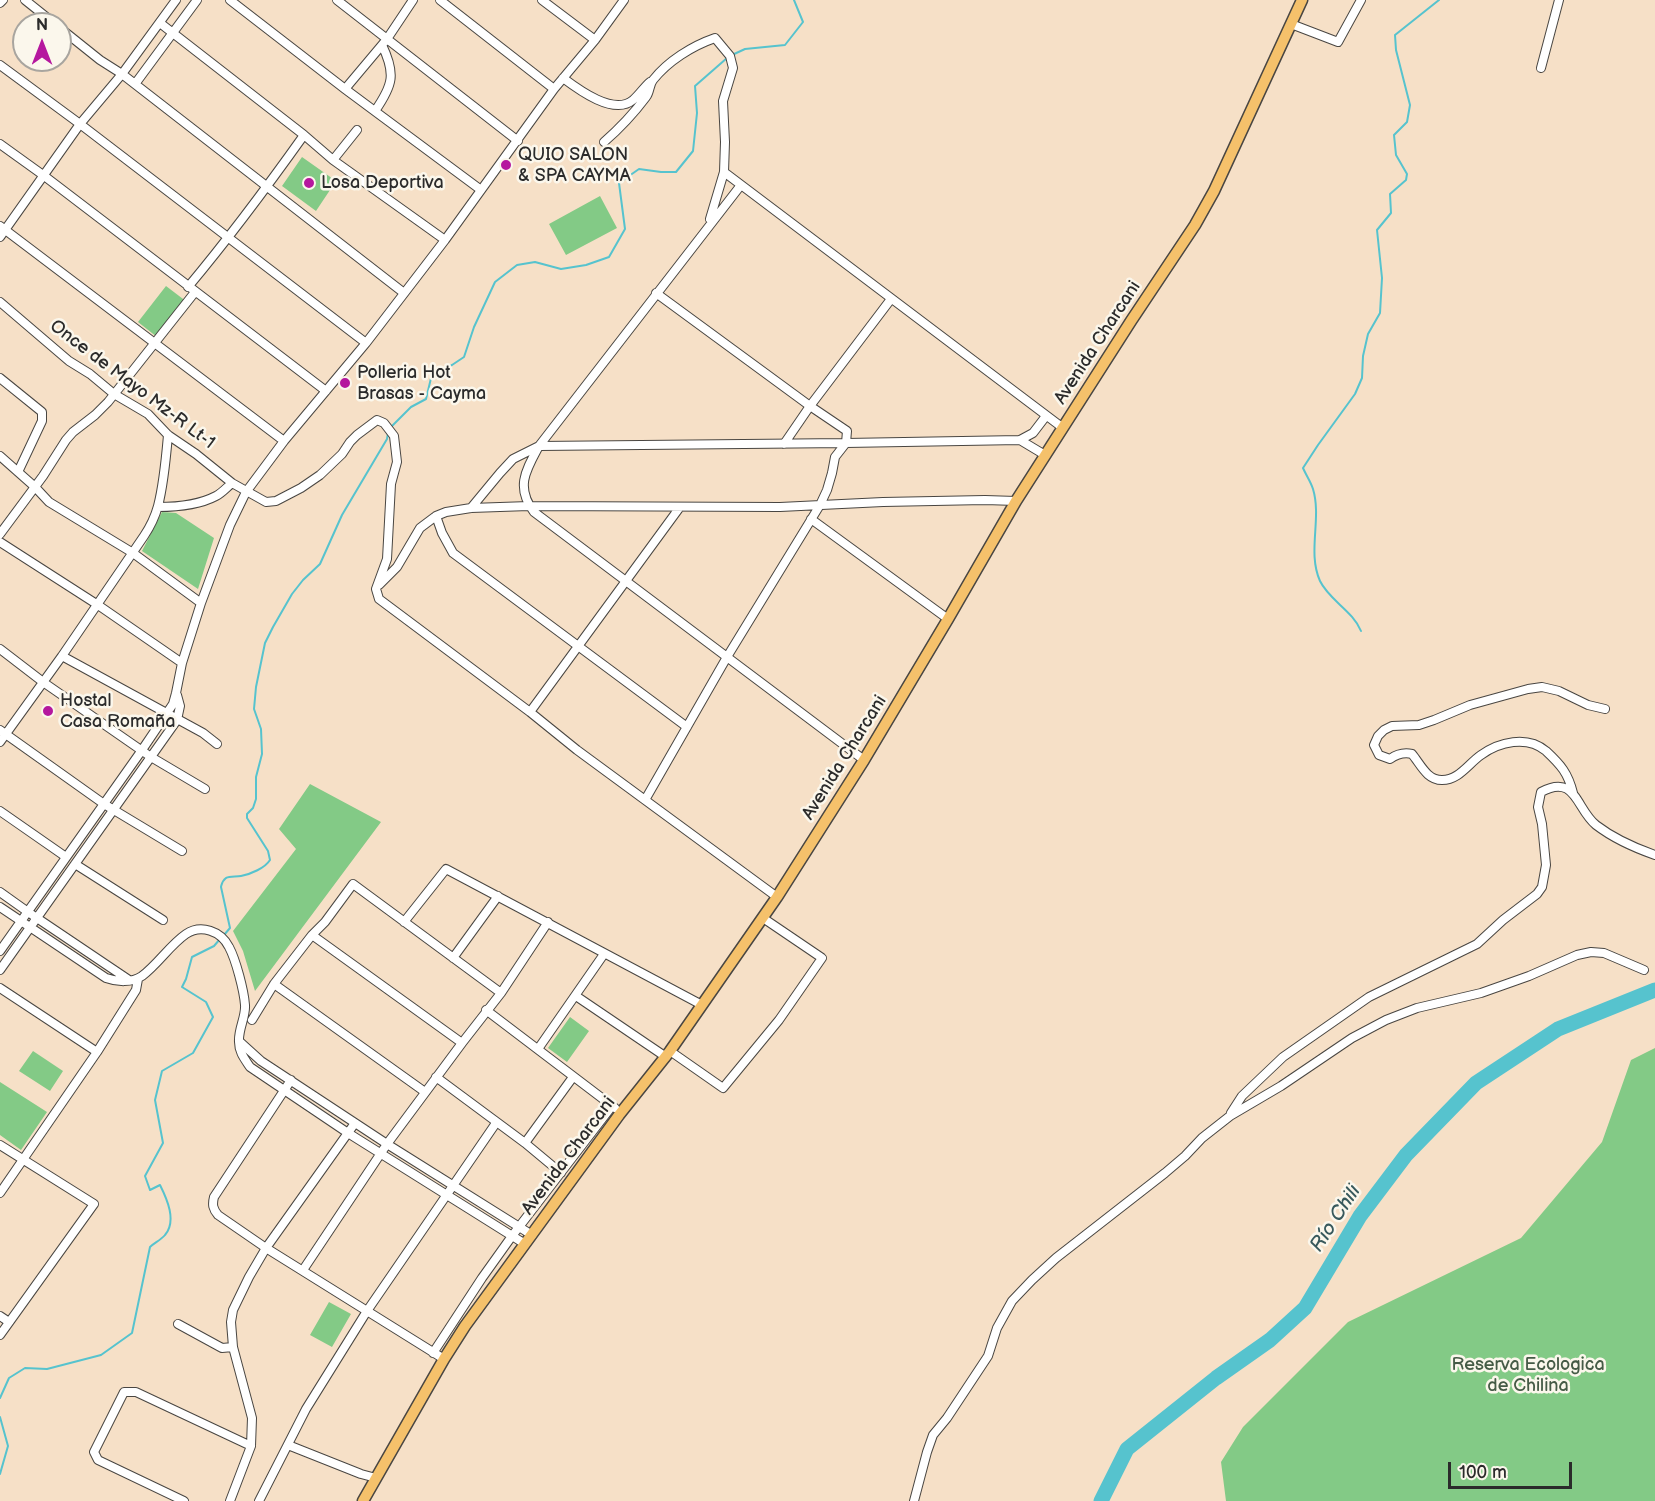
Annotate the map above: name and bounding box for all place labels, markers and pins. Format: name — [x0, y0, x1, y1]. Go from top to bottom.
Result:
place label: QUIO SALON & SPA CAYMA — [518, 144, 631, 186]
marker: QUIO SALON & SPA CAYMA — [499, 158, 513, 172]
place label: Losa Deportiva — [321, 172, 444, 194]
marker: Losa Deportiva — [302, 176, 316, 190]
place label: Polleria Hot Brasas - Cayma — [357, 362, 486, 404]
marker: Polleria Hot Brasas - Cayma — [338, 376, 352, 390]
place label: Hostal Casa Romaña — [60, 690, 175, 732]
marker: Hostal Casa Romaña — [41, 704, 55, 718]

